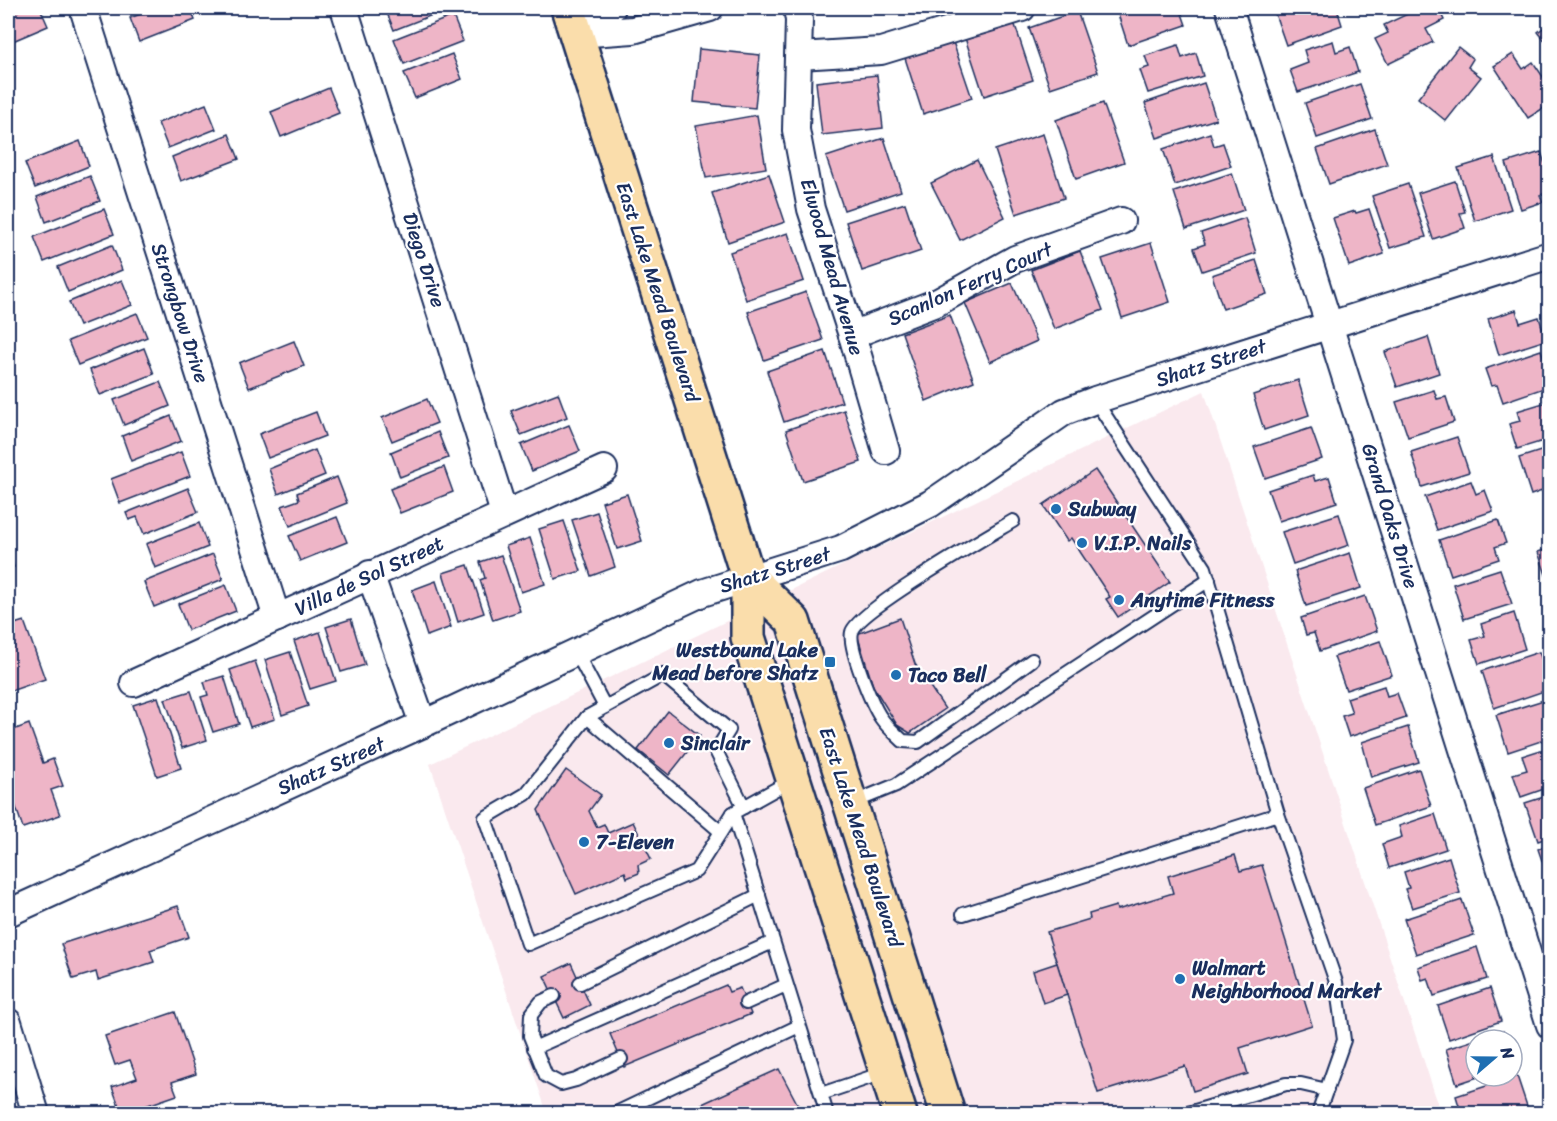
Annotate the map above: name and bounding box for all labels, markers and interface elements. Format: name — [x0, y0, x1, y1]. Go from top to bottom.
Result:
street label: Elwood Mead Avenue — [790, 174, 874, 360]
street label: East Lake Mead Boulevard — [606, 177, 711, 408]
street label: Diego Drive — [392, 208, 456, 312]
street label: Scanlon Ferry Court — [882, 232, 1059, 336]
street label: Strongbow Drive — [141, 238, 219, 388]
street label: Shatz Street — [1151, 328, 1272, 397]
street label: Grand Oaks Drive — [1351, 439, 1429, 593]
place label: Subway — [1067, 492, 1137, 527]
marker: Subway — [1049, 502, 1063, 516]
street label: Villa de Sol Street — [289, 526, 450, 626]
place label: V.I.P. Nails — [1094, 526, 1192, 561]
street label: Shatz Street — [715, 536, 836, 603]
marker: V.I.P. Nails — [1075, 536, 1089, 550]
place label: Anytime Fitness — [1130, 583, 1275, 618]
marker: Anytime Fitness — [1112, 593, 1126, 607]
place label: Westbound Lake Mead before Shatz — [651, 633, 819, 691]
marker: Westbound Lake Mead before Shatz — [823, 655, 837, 669]
place label: Taco Bell — [908, 658, 988, 693]
marker: Taco Bell — [889, 668, 903, 682]
street label: East Lake Mead Boulevard — [809, 722, 914, 953]
street label: Shatz Street — [272, 726, 391, 805]
place label: Sinclair — [680, 726, 751, 761]
marker: Sinclair — [662, 736, 676, 750]
place label: 7-Eleven — [596, 825, 674, 860]
marker: 7-Eleven — [577, 835, 591, 849]
place label: Walmart Neighborhood Market — [1191, 951, 1383, 1009]
marker: Walmart Neighborhood Market — [1173, 972, 1187, 986]
north arrow — [1464, 1028, 1524, 1088]
text: N — [1492, 1042, 1523, 1064]

